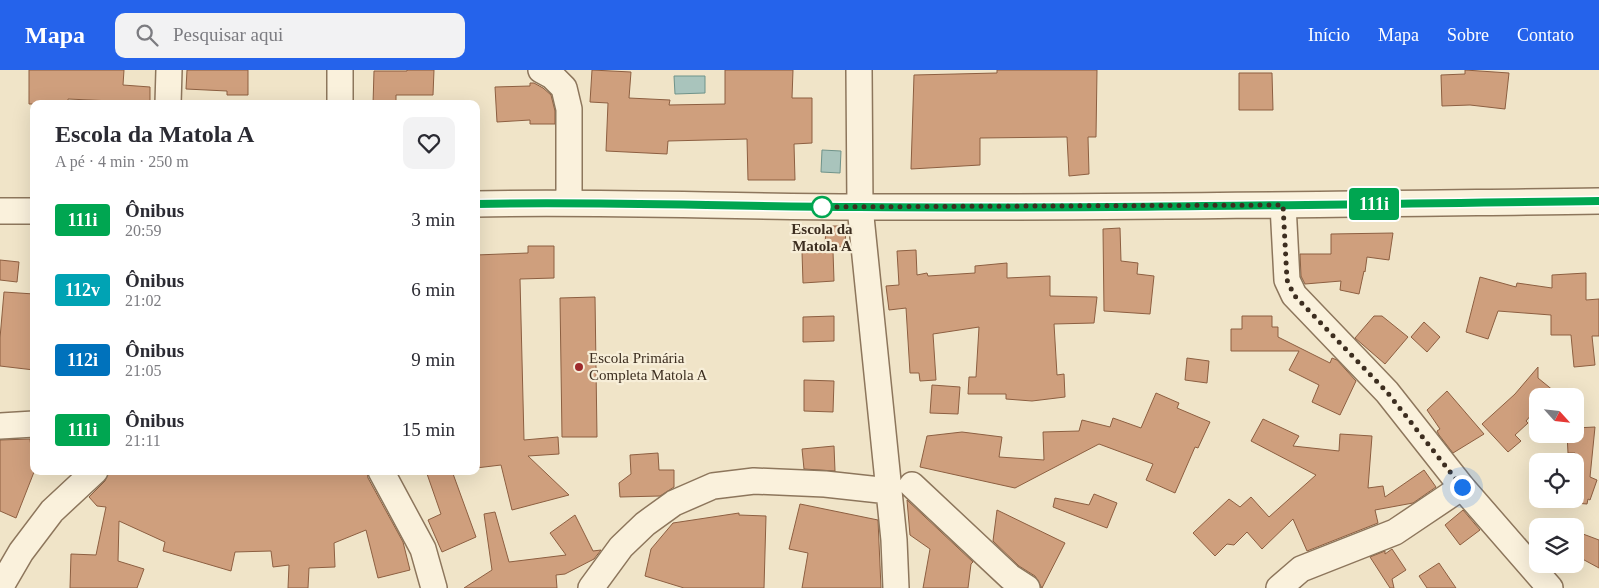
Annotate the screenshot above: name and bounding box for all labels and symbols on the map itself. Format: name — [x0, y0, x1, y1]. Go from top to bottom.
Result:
line badge: 111i — [1339, 188, 1409, 220]
marker: Escola da Matola A — [811, 196, 833, 218]
place label: Escola da Matola A — [791, 221, 853, 254]
place label: Escola Primária Completa Matola A — [589, 350, 707, 383]
marker: Escola Primária Completa Matola A — [573, 361, 585, 373]
north arrow — [1529, 388, 1584, 442]
your location — [1450, 475, 1475, 500]

